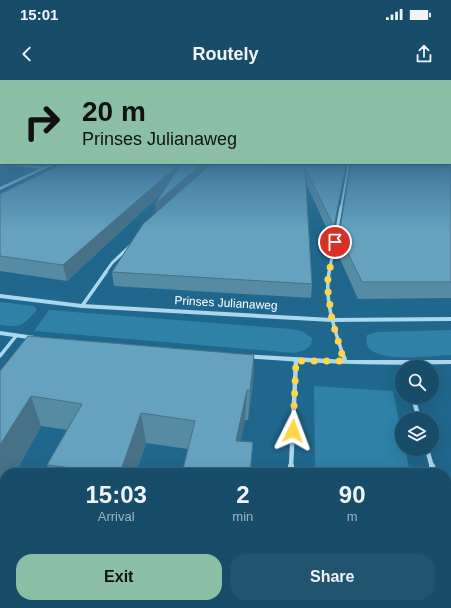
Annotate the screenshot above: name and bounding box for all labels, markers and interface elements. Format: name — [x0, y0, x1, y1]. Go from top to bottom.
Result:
text: 15:01 — [20, 6, 58, 23]
icon: back — [16, 43, 38, 65]
icon: share — [413, 43, 435, 65]
text: Routely — [192, 44, 259, 64]
icon: right — [16, 96, 68, 148]
text: 20 m — [82, 96, 146, 127]
text: Prinses Julianaweg — [82, 129, 237, 149]
pin — [318, 225, 352, 259]
icon: arrive — [324, 231, 346, 253]
street label: Prinses Julianaweg — [174, 293, 278, 313]
map controls — [395, 360, 439, 456]
button: search — [395, 360, 439, 404]
position arrow — [272, 410, 314, 452]
button: layers — [395, 412, 439, 456]
text: 15:03 — [85, 481, 147, 508]
text: 2 — [236, 481, 250, 508]
text: 90 — [339, 481, 366, 508]
text: Arrival — [98, 509, 135, 524]
text: min — [232, 509, 253, 524]
text: m — [347, 509, 358, 524]
button: Exit — [16, 554, 222, 600]
button: Share — [230, 554, 435, 600]

